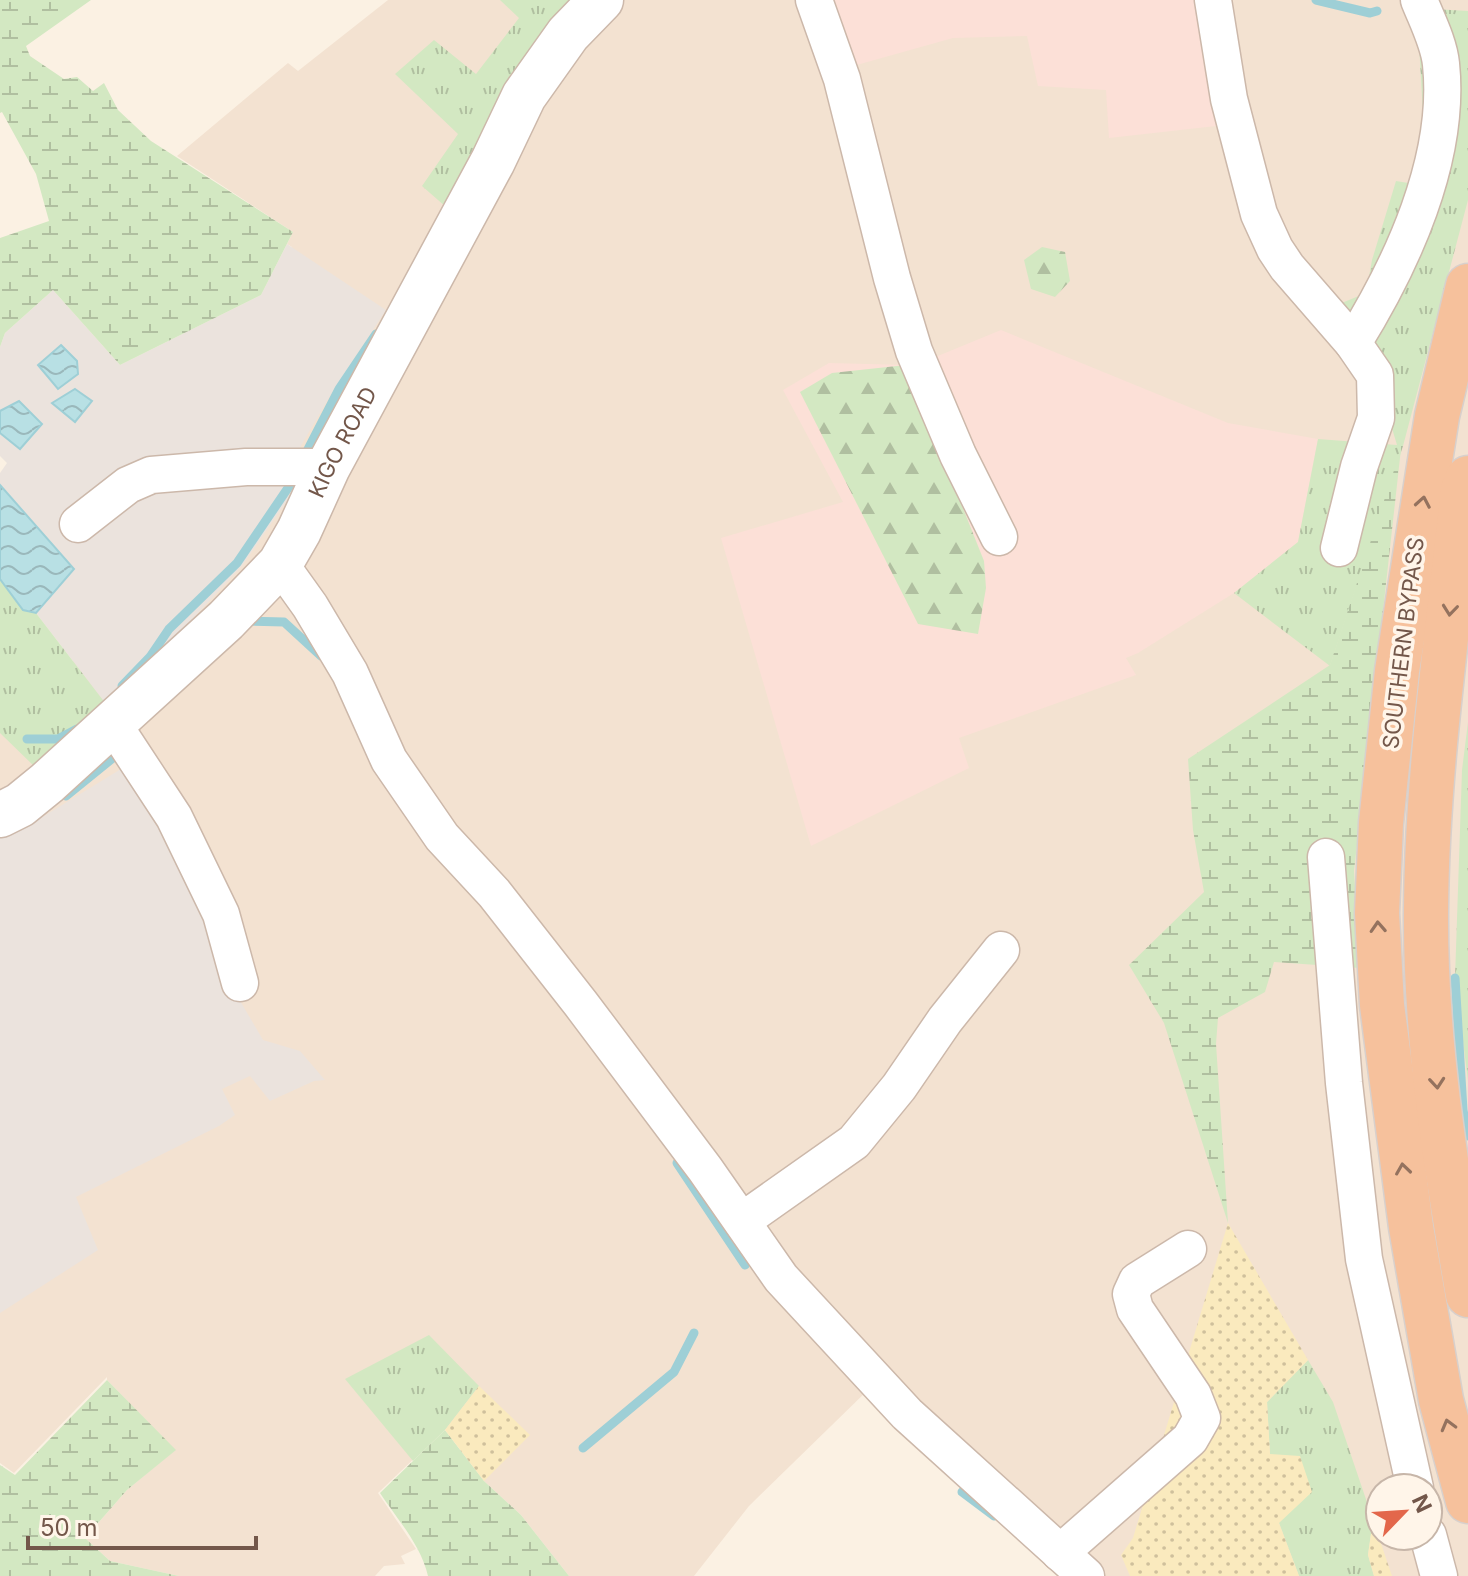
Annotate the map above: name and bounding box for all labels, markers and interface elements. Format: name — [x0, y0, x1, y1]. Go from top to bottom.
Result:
street label: KIGO ROAD — [303, 382, 382, 502]
one-way arrow — [1413, 495, 1430, 509]
street label: SOUTHERN BYPASS — [1377, 536, 1429, 750]
one-way arrow — [1441, 604, 1458, 617]
one-way arrow — [1369, 920, 1386, 933]
one-way arrow — [1428, 1076, 1445, 1089]
one-way arrow — [1395, 1162, 1412, 1176]
one-way arrow — [1441, 1419, 1457, 1433]
north arrow — [1364, 1472, 1444, 1552]
text: N — [1407, 1490, 1437, 1517]
scale bar — [28, 1500, 256, 1550]
text: 50 m — [40, 1513, 98, 1542]

